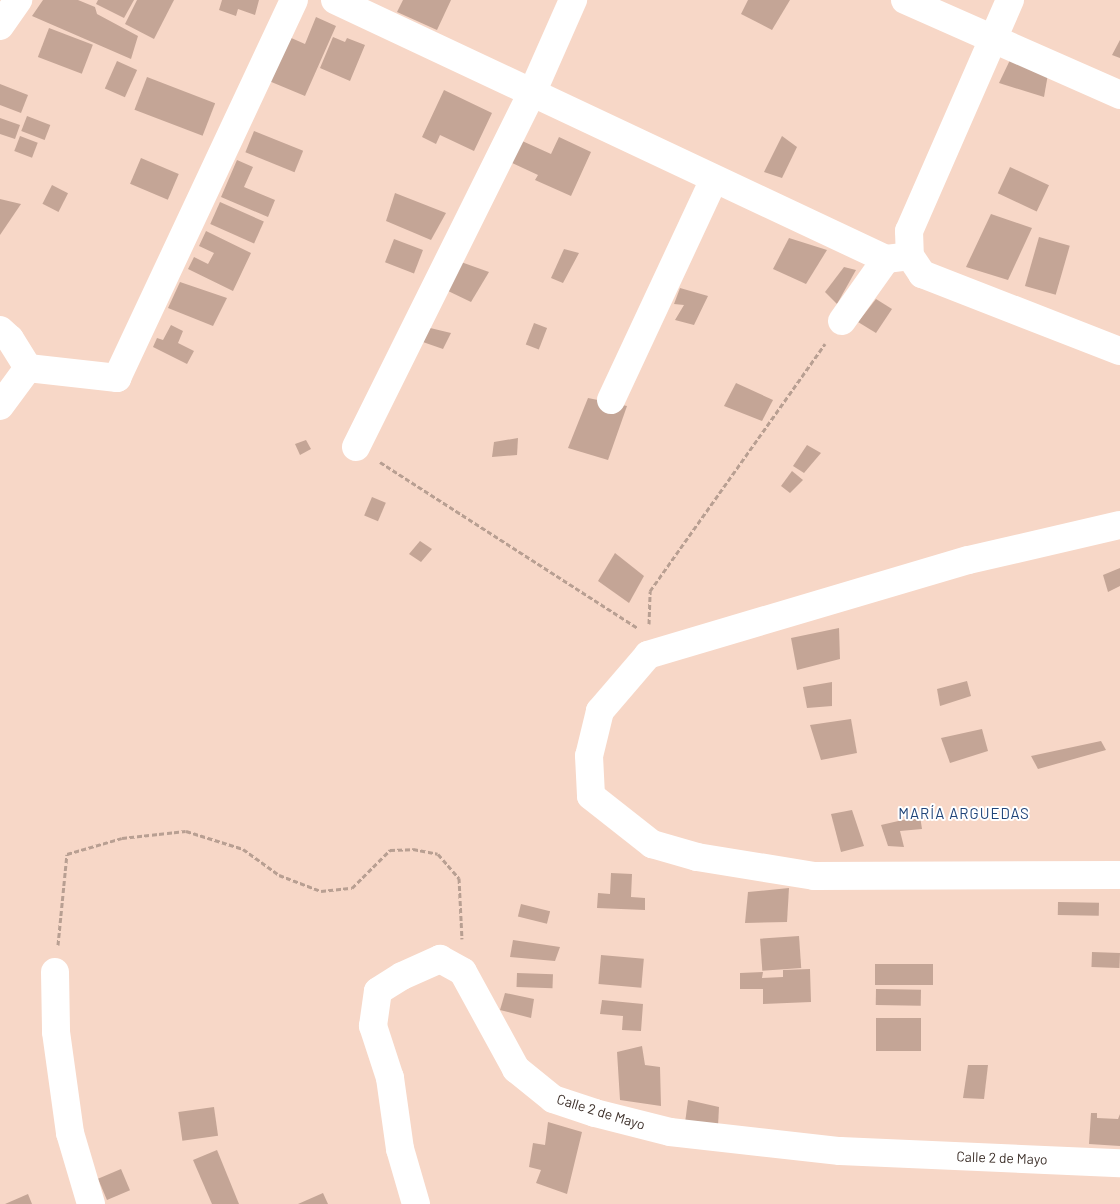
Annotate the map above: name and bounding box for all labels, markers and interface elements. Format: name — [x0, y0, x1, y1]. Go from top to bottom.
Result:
district label: MARÍA ARGUEDAS — [896, 805, 1032, 823]
street label: Calle 2 de Mayo — [555, 1091, 647, 1133]
street label: Calle 2 de Mayo — [956, 1148, 1048, 1168]

